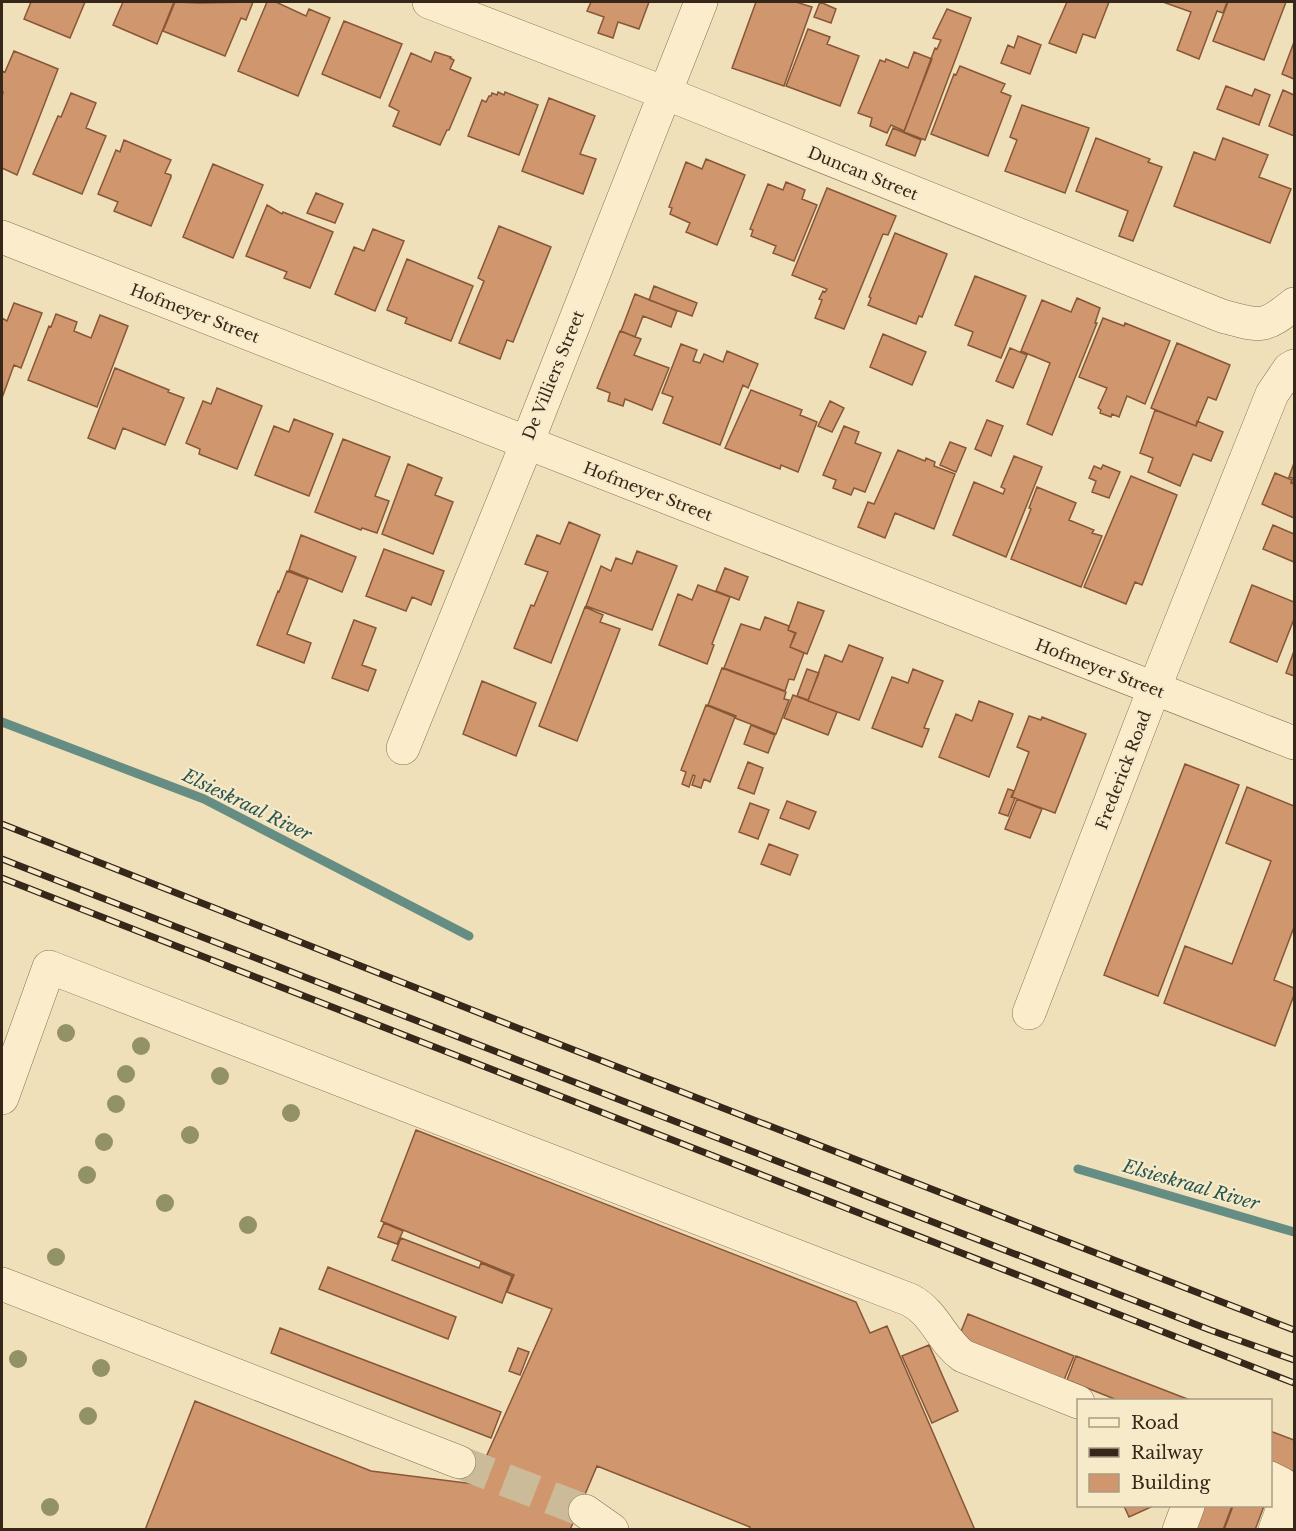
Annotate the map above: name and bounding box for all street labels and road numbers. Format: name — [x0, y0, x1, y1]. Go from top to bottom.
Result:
street label: Duncan Street — [805, 142, 921, 204]
street label: Hofmeyer Street — [128, 279, 262, 347]
street label: De Villiers Street — [518, 307, 588, 443]
street label: Hofmeyer Street — [581, 457, 715, 525]
street label: Hofmeyer Street — [1033, 634, 1167, 702]
street label: Frederick Road — [1091, 708, 1155, 832]

